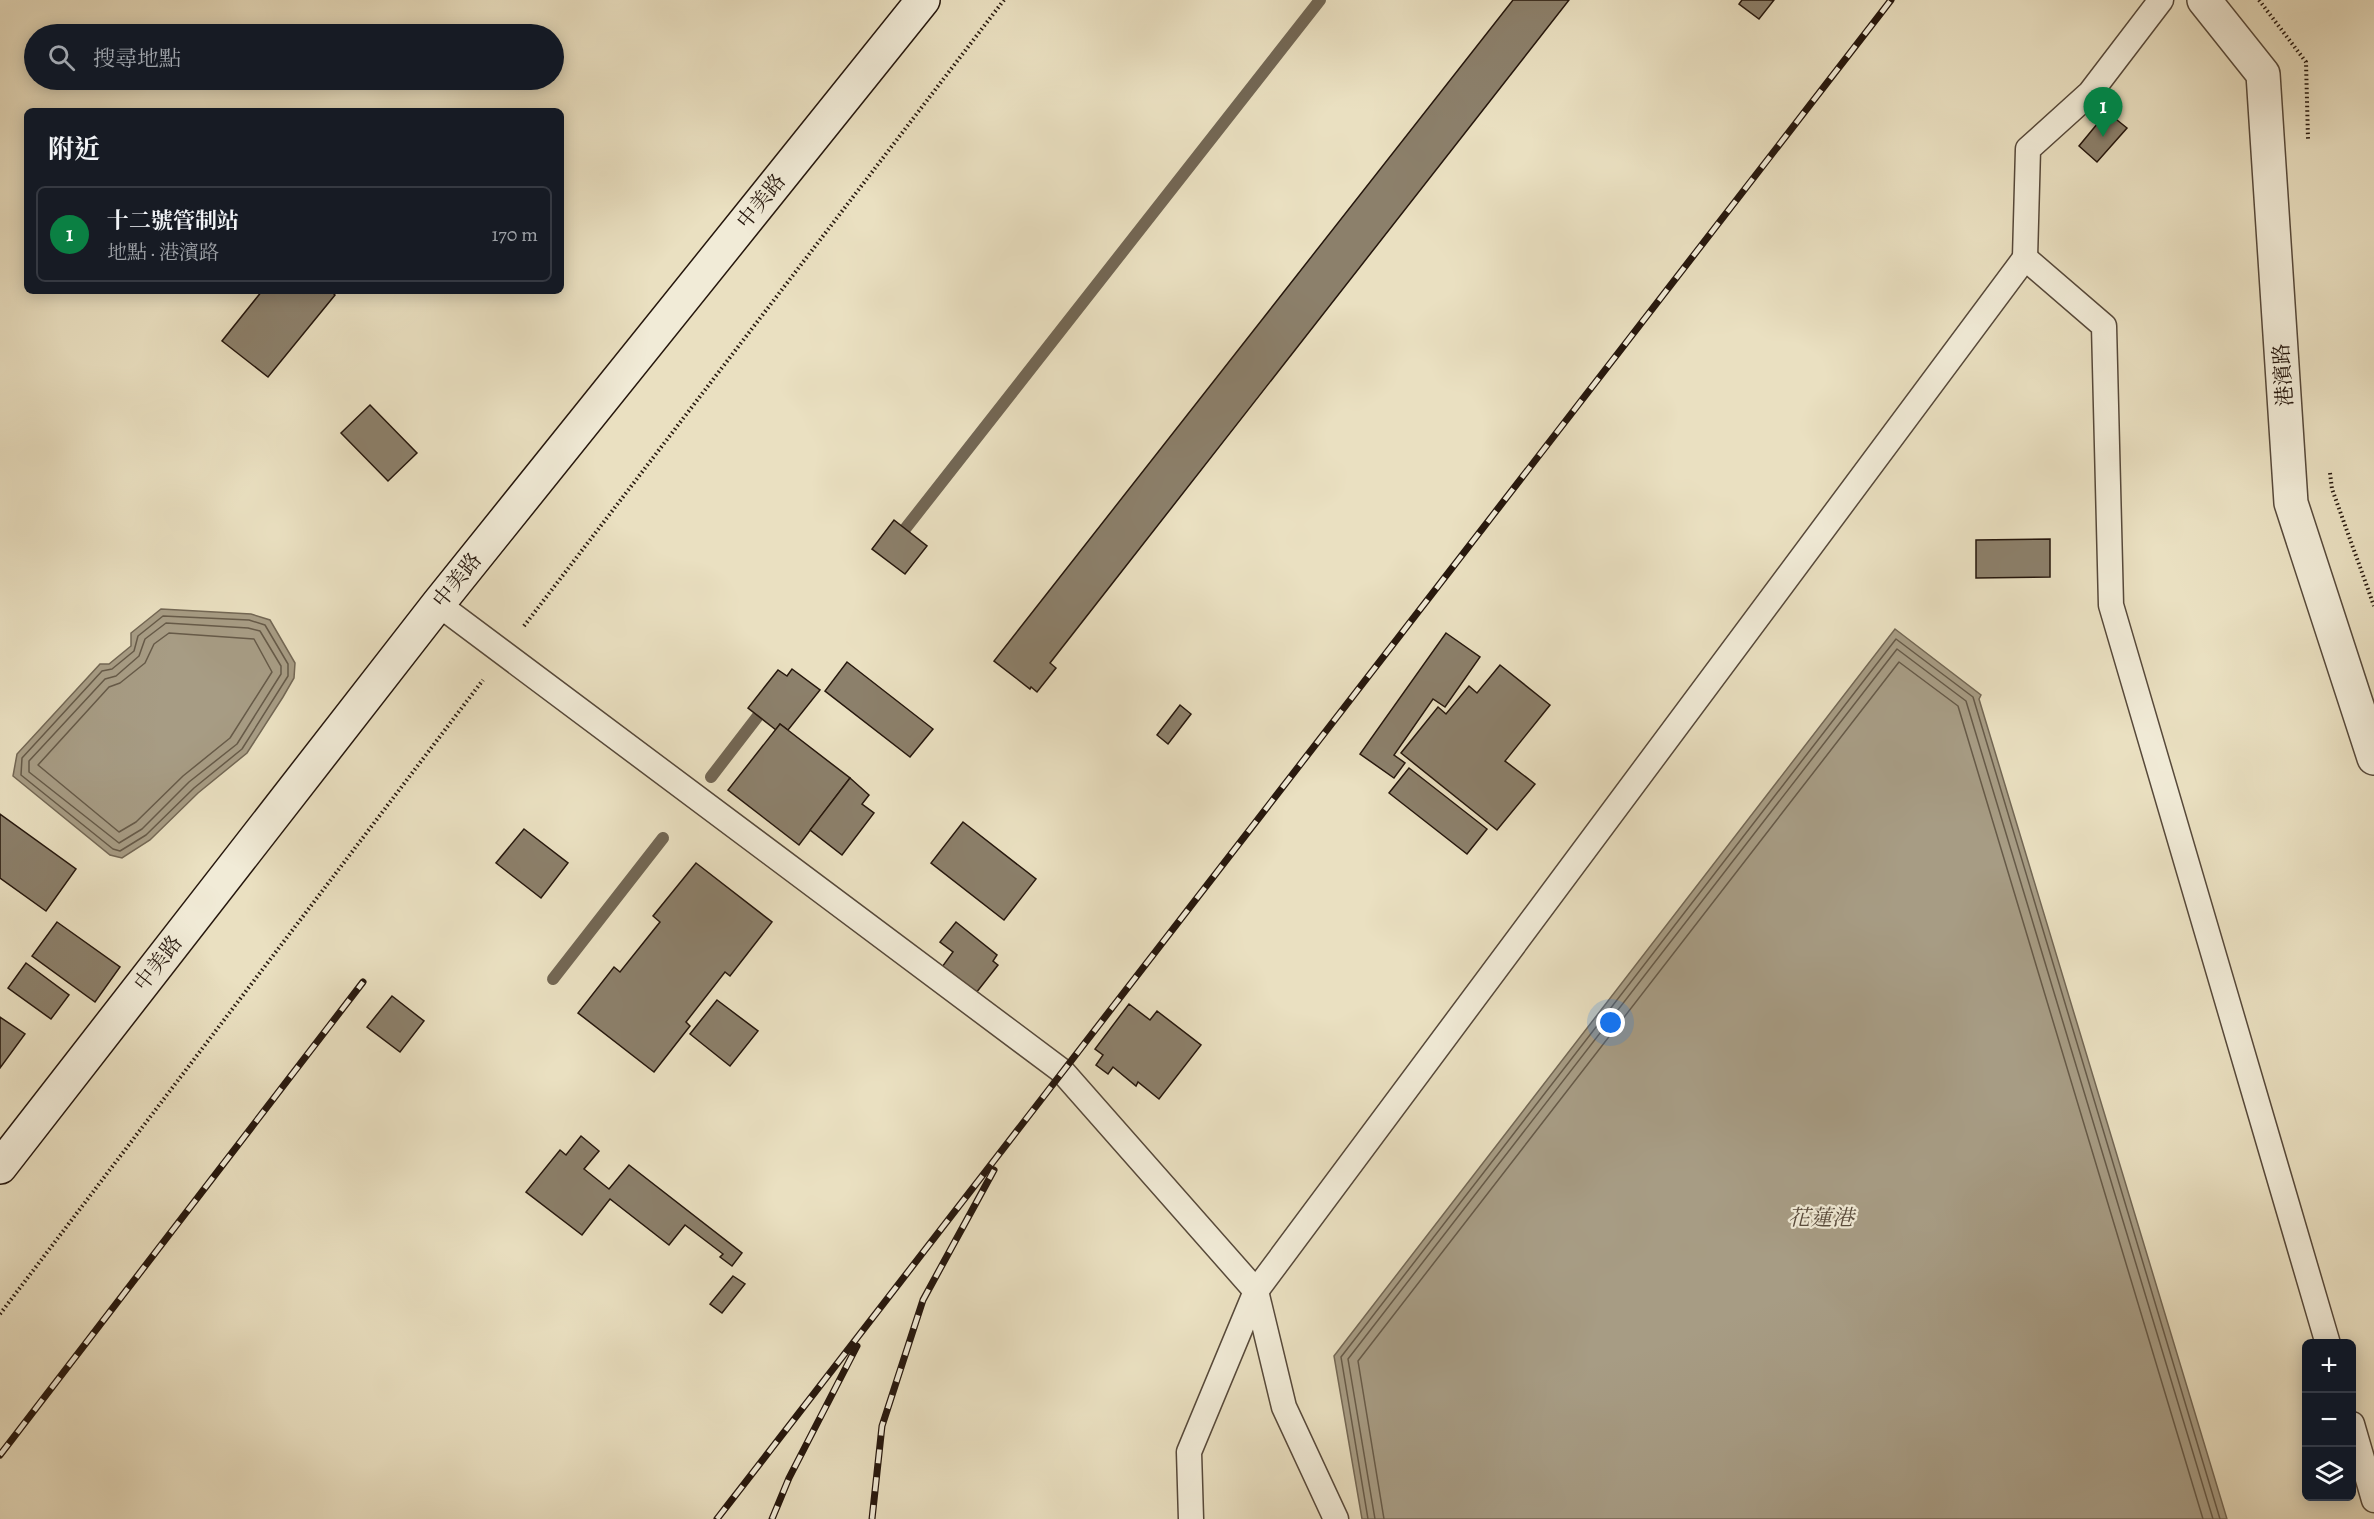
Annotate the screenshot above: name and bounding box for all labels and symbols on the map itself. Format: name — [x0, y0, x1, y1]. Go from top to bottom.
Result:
pin: 1 — [2084, 88, 2122, 137]
street label: 中美路 — [730, 168, 792, 234]
street label: 港濱路 — [2267, 343, 2299, 407]
street label: 中美路 — [426, 547, 488, 613]
street label: 中美路 — [128, 930, 188, 996]
your location — [1596, 1008, 1625, 1037]
water label: 花蓮港 — [1788, 1203, 1857, 1233]

